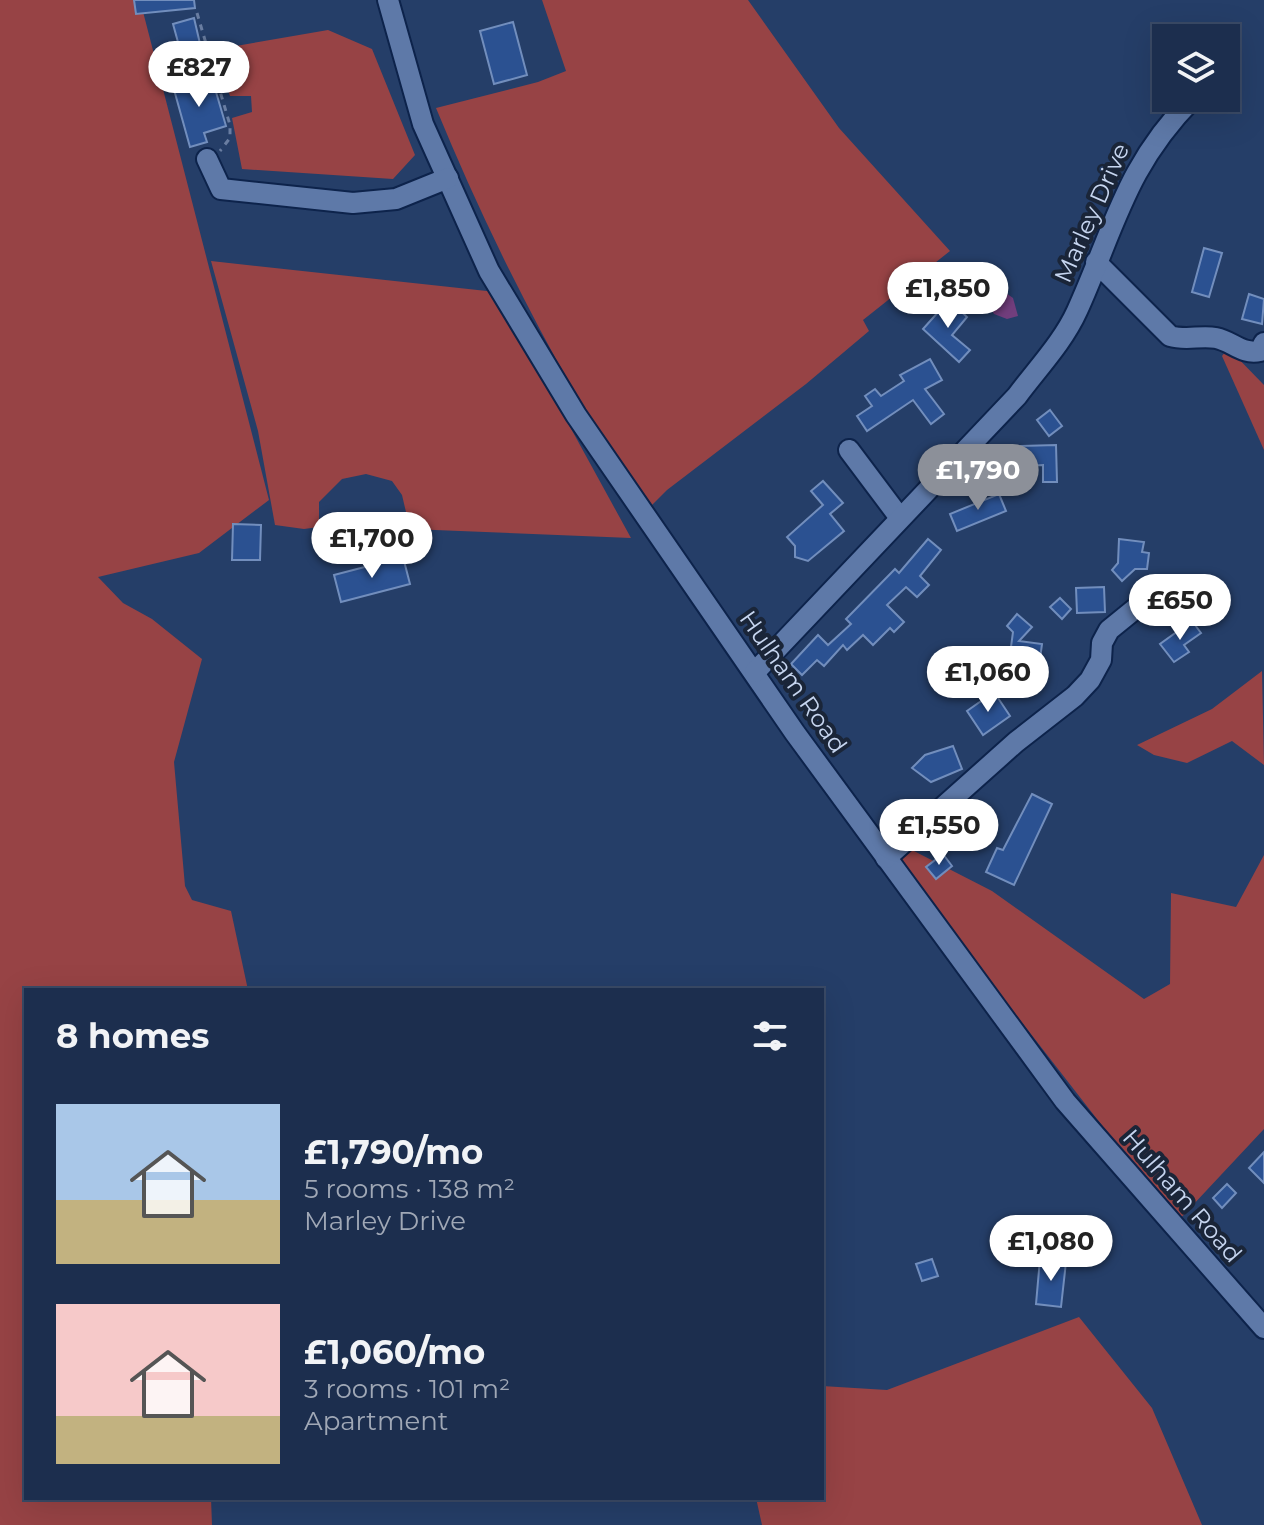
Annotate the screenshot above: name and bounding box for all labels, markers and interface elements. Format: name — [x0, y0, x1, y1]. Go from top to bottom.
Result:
map controls — [1152, 24, 1240, 112]
button: layers — [1152, 24, 1240, 112]
pin: £827 — [152, 41, 246, 109]
text: £827 — [166, 51, 232, 83]
street label: Marley Drive — [1048, 139, 1135, 287]
pin: £1,850 — [883, 262, 1013, 330]
text: £1,850 — [905, 272, 991, 304]
pin: £1,790 — [913, 444, 1043, 512]
text: £1,790 — [936, 454, 1020, 486]
pin: £1,700 — [307, 512, 437, 580]
text: £1,700 — [329, 522, 415, 554]
pin: £650 — [1133, 574, 1227, 642]
text: £650 — [1147, 584, 1213, 616]
street label: Hulham Road — [734, 605, 853, 758]
pin: £1,060 — [923, 646, 1053, 714]
text: £1,060 — [945, 656, 1031, 688]
pin: £1,550 — [874, 799, 1004, 867]
text: £1,550 — [897, 809, 981, 841]
icon: filters — [748, 1014, 792, 1058]
text: 8 homes — [56, 1015, 209, 1057]
street label: Hulham Road — [1117, 1123, 1248, 1268]
text: £1,790/mo — [304, 1131, 483, 1173]
icon: home — [120, 1136, 216, 1232]
text: 5 rooms · 138 m² — [304, 1173, 515, 1205]
text: Marley Drive — [304, 1205, 466, 1237]
pin: £1,080 — [986, 1215, 1116, 1283]
text: £1,080 — [1008, 1225, 1094, 1257]
text: £1,060/mo — [304, 1331, 485, 1373]
icon: home — [120, 1336, 216, 1432]
text: 3 rooms · 101 m² — [304, 1373, 510, 1405]
text: Apartment — [304, 1405, 448, 1437]

